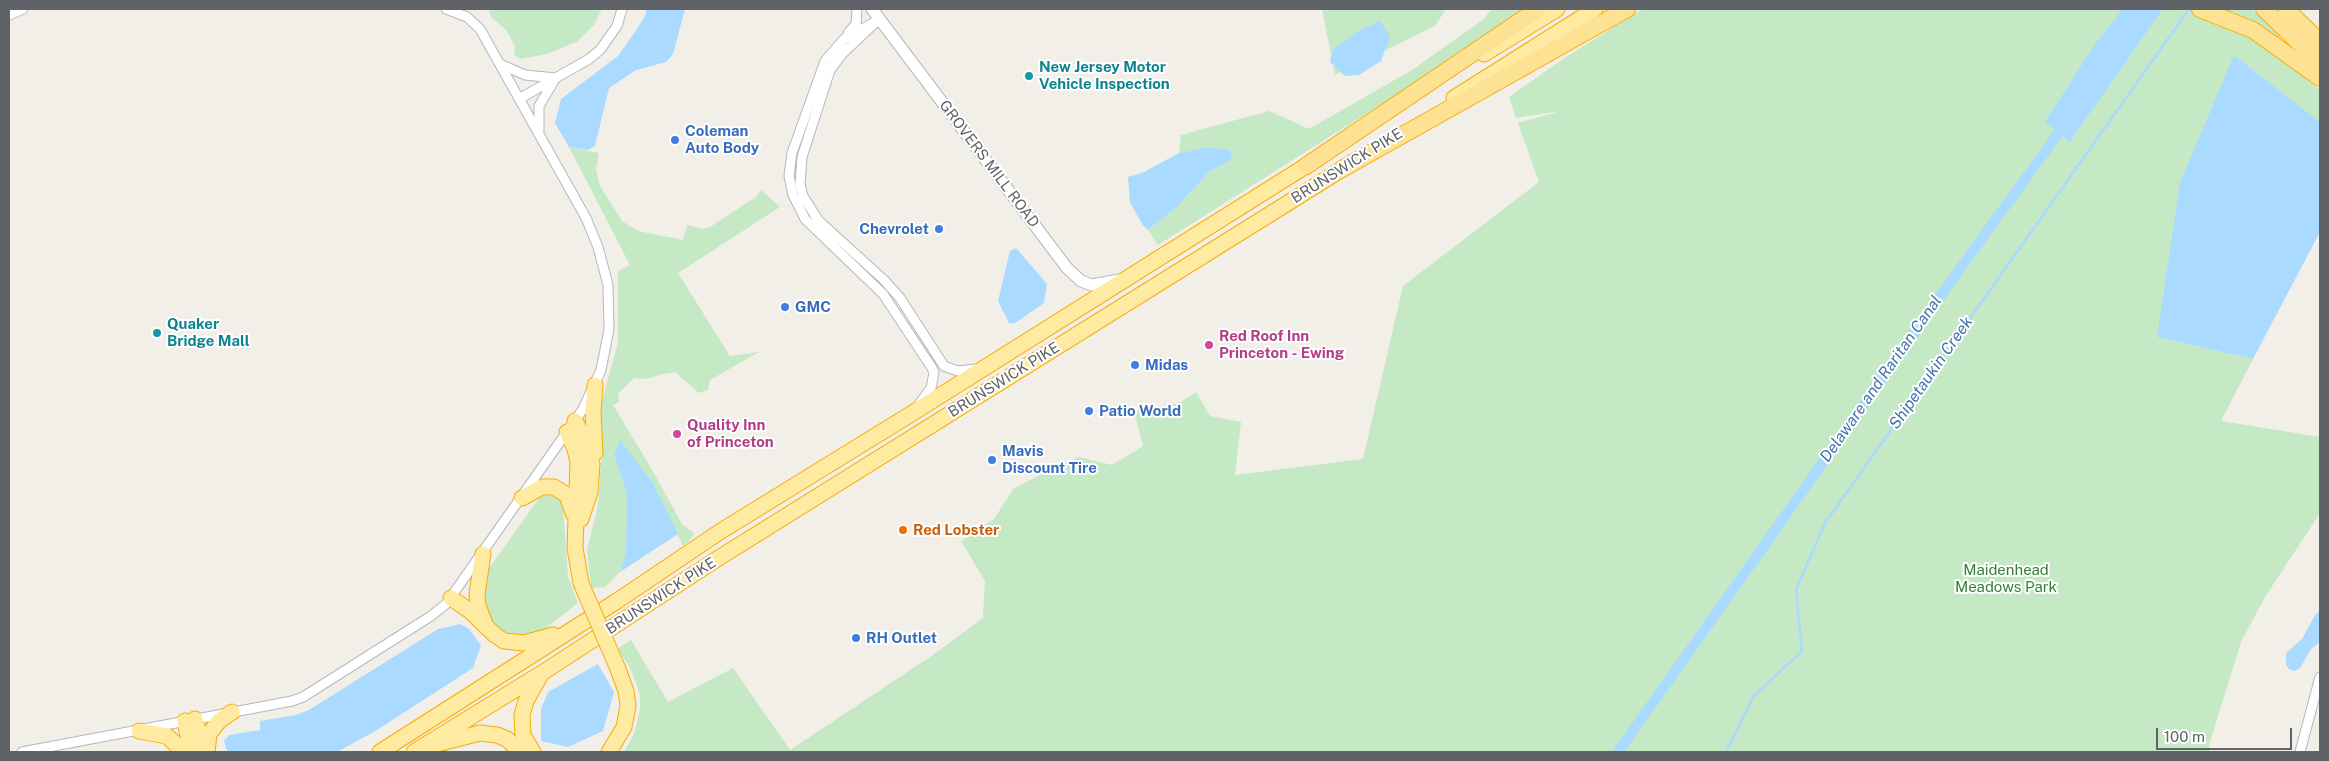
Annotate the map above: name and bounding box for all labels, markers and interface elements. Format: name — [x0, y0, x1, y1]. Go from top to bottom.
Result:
place label: New Jersey Motor Vehicle Inspection — [1039, 58, 1170, 93]
marker: New Jersey Motor Vehicle Inspection — [1023, 70, 1035, 82]
street label: GROVERS MILL ROAD — [935, 97, 1043, 231]
place label: Coleman Auto Body — [685, 122, 759, 157]
street label: BRUNSWICK PIKE — [1288, 125, 1406, 207]
marker: Coleman Auto Body — [669, 134, 681, 146]
place label: Chevrolet — [859, 220, 929, 238]
marker: Chevrolet — [933, 223, 945, 235]
water label: Delaware and Raritan Canal — [1816, 292, 1946, 466]
place label: GMC — [795, 298, 831, 316]
marker: GMC — [779, 301, 791, 313]
water label: Shipetaukin Creek — [1885, 313, 1977, 433]
place label: Quaker Bridge Mall — [167, 315, 250, 350]
marker: Quaker Bridge Mall — [151, 327, 163, 339]
place label: Red Roof Inn Princeton - Ewing — [1219, 327, 1344, 362]
street label: BRUNSWICK PIKE — [945, 339, 1063, 421]
marker: Red Roof Inn Princeton - Ewing — [1203, 339, 1215, 351]
place label: Midas — [1145, 356, 1188, 374]
marker: Midas — [1129, 359, 1141, 371]
place label: Patio World — [1099, 402, 1181, 420]
marker: Patio World — [1083, 405, 1095, 417]
place label: Quality Inn of Princeton — [687, 416, 774, 451]
marker: Quality Inn of Princeton — [671, 428, 683, 440]
place label: Mavis Discount Tire — [1002, 442, 1097, 477]
marker: Mavis Discount Tire — [986, 454, 998, 466]
place label: Red Lobster — [913, 521, 999, 539]
marker: Red Lobster — [897, 524, 909, 536]
street label: BRUNSWICK PIKE — [603, 554, 719, 638]
park label: Maidenhead Meadows Park — [1955, 561, 2057, 596]
place label: RH Outlet — [866, 629, 937, 647]
marker: RH Outlet — [850, 632, 862, 644]
scale bar — [2159, 718, 2295, 750]
text: 100 m — [2164, 728, 2205, 745]

